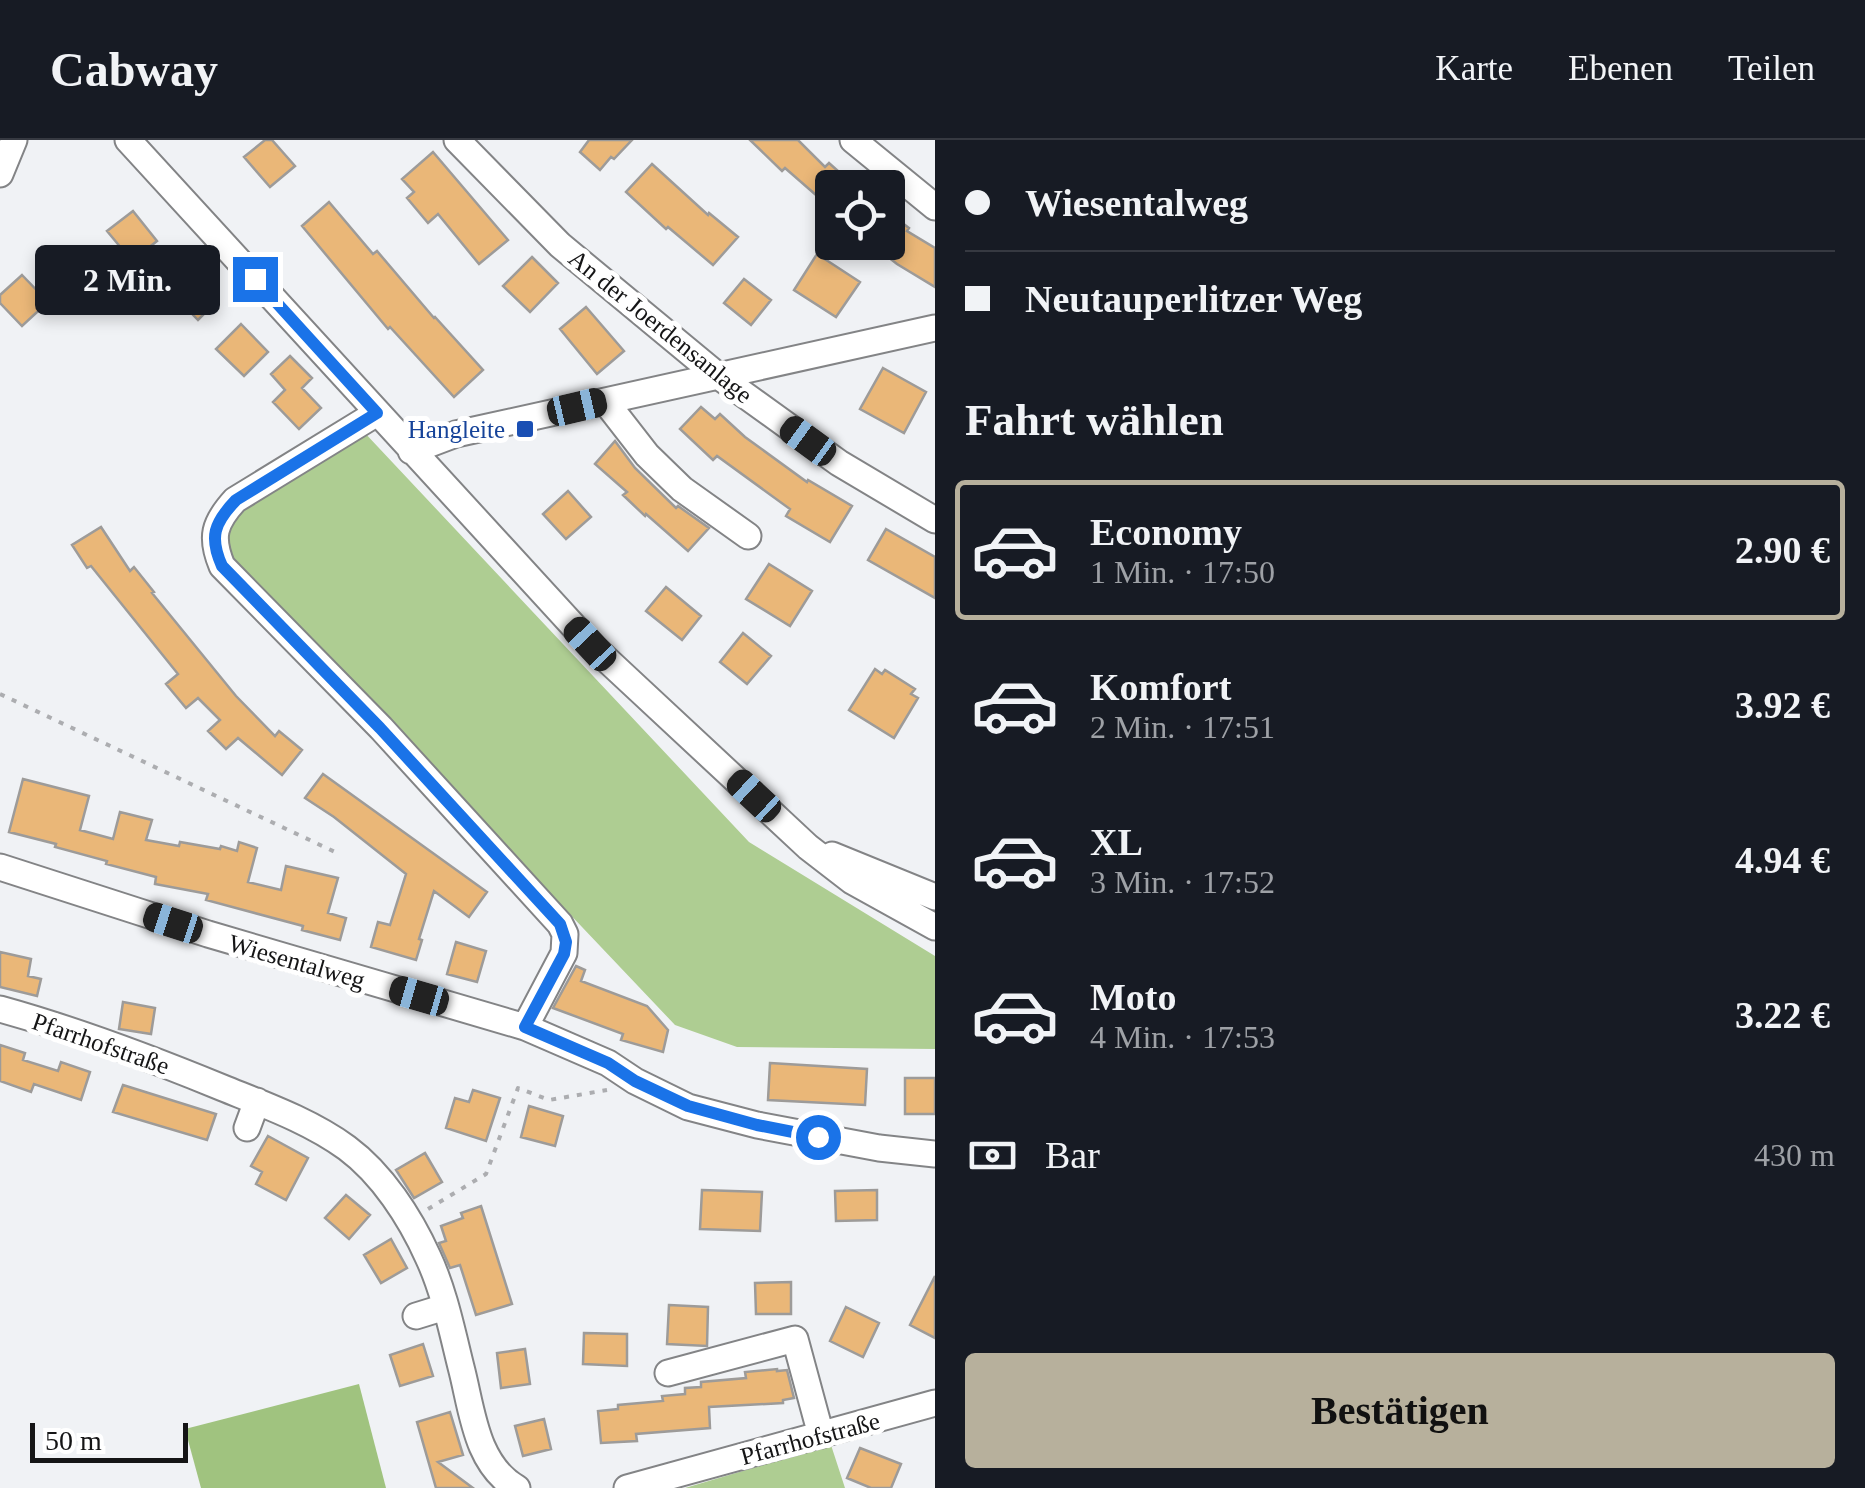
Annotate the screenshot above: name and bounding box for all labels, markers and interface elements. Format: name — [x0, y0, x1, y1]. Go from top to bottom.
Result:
text: Cabway — [50, 43, 218, 96]
text: Karte — [1435, 49, 1513, 88]
text: Ebenen — [1568, 49, 1673, 88]
text: Teilen — [1728, 49, 1815, 88]
map controls — [815, 170, 905, 260]
button: locate — [815, 170, 905, 260]
text: Wiesentalweg — [1025, 182, 1248, 224]
callout: 2 Min. — [35, 244, 220, 314]
street label: An der Joerdensanlage — [564, 244, 758, 409]
route end — [233, 257, 278, 302]
text: 2 Min. — [83, 262, 172, 298]
text: Neutauperlitzer Weg — [1025, 278, 1362, 320]
car — [544, 386, 610, 428]
text: Fahrt wählen — [965, 395, 1224, 445]
car — [775, 411, 841, 471]
place label: Hangleite — [408, 416, 505, 443]
marker: Hangleite — [514, 418, 536, 440]
icon: car — [970, 505, 1060, 595]
text: Economy — [1090, 511, 1242, 553]
text: 2.90 € — [1735, 529, 1830, 571]
text: 1 Min. · 17:50 — [1090, 554, 1275, 590]
car — [559, 612, 621, 676]
icon: car — [970, 660, 1060, 750]
text: Komfort — [1090, 666, 1231, 708]
text: 3.92 € — [1735, 684, 1830, 726]
text: 2 Min. · 17:51 — [1090, 709, 1275, 745]
car — [722, 765, 786, 827]
icon: car — [970, 815, 1060, 905]
text: XL — [1090, 821, 1143, 863]
text: 4.94 € — [1735, 839, 1830, 881]
text: 3 Min. · 17:52 — [1090, 864, 1275, 900]
car — [140, 899, 206, 947]
street label: Wiesentalweg — [226, 929, 369, 994]
icon: car — [970, 970, 1060, 1060]
car — [386, 973, 452, 1019]
text: Moto — [1090, 976, 1177, 1018]
text: 3.22 € — [1735, 994, 1830, 1036]
street label: Pfarrhofstraße — [29, 1007, 173, 1080]
text: 4 Min. · 17:53 — [1090, 1019, 1275, 1055]
route start — [796, 1115, 841, 1160]
icon: cash — [965, 1128, 1020, 1183]
text: Bar — [1045, 1134, 1100, 1176]
text: 430 m — [1754, 1137, 1835, 1173]
button: Bestätigen — [965, 1353, 1835, 1468]
street label: Pfarrhofstraße — [738, 1407, 883, 1470]
scale bar — [30, 1418, 188, 1462]
text: 50 m — [45, 1425, 102, 1456]

